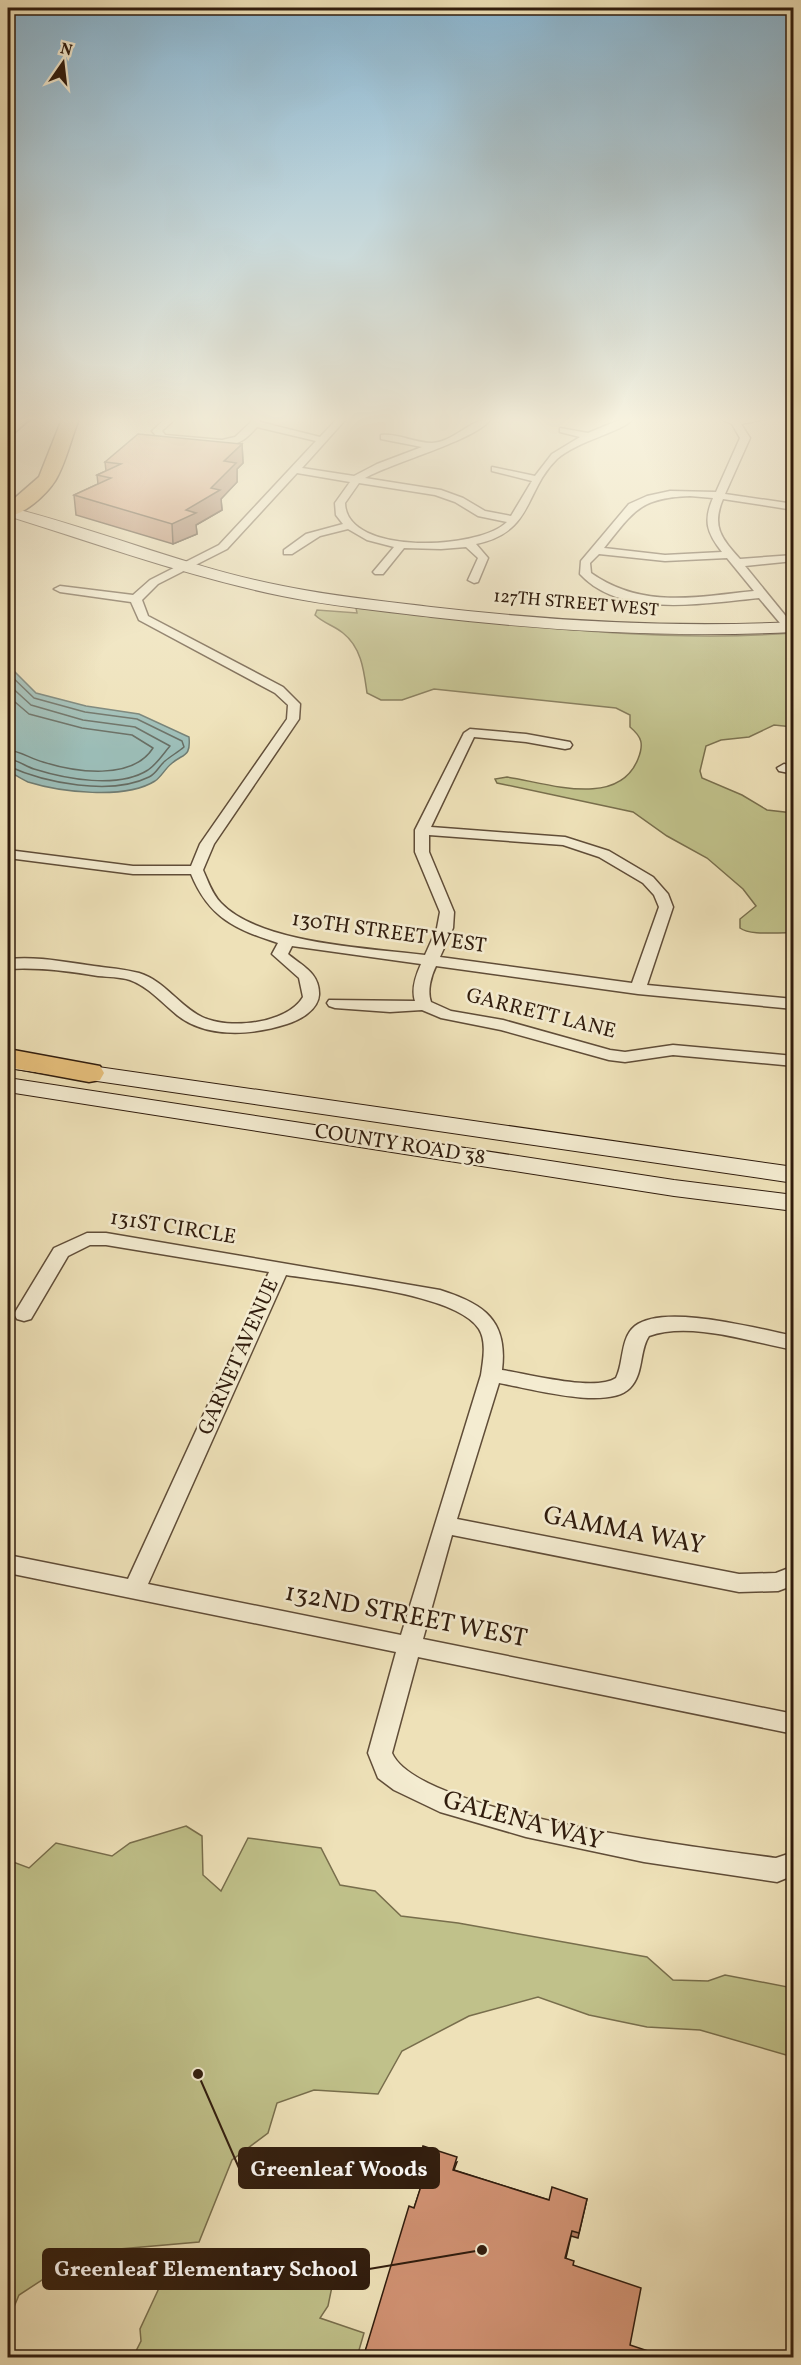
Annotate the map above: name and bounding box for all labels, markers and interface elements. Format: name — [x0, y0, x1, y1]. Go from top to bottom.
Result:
north arrow — [33, 33, 93, 93]
text: N — [58, 38, 75, 63]
street label: 127TH STREET WEST — [492, 584, 660, 624]
street label: 130TH STREET WEST — [290, 905, 488, 961]
street label: GARRETT LANE — [463, 981, 619, 1047]
street label: COUNTY ROAD 38 — [313, 1117, 487, 1173]
street label: 131ST CIRCLE — [108, 1204, 238, 1252]
street label: GARNET AVENUE — [191, 1274, 287, 1440]
street label: GAMMA WAY — [540, 1498, 708, 1564]
street label: 132ND STREET WEST — [282, 1575, 530, 1657]
street label: GALENA WAY — [439, 1782, 607, 1860]
callout: Greenleaf Woods — [239, 2148, 439, 2188]
text: Greenleaf Woods — [250, 2155, 428, 2186]
callout: Greenleaf Elementary School — [43, 2249, 369, 2289]
text: Greenleaf Elementary School — [54, 2255, 358, 2286]

